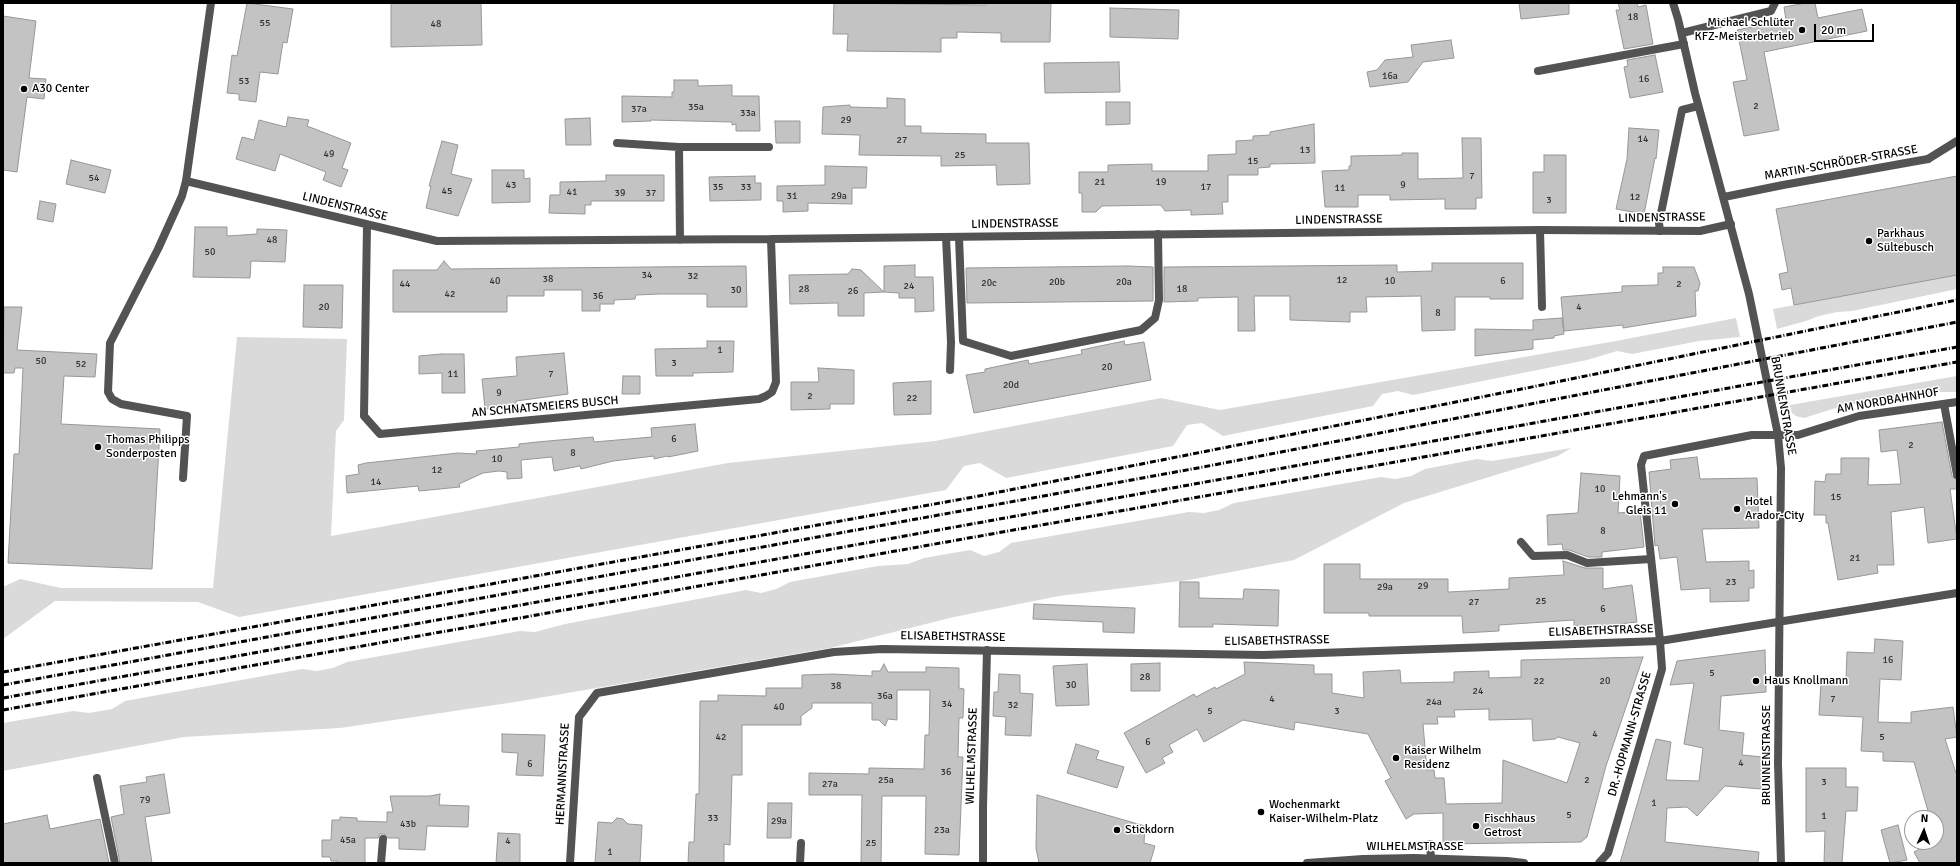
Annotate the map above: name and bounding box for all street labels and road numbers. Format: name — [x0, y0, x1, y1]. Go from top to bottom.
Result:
street label: MARTIN-SCHRÖDER-STRASSE — [1763, 142, 1919, 184]
street label: LINDENSTRASSE — [301, 189, 389, 225]
street label: LINDENSTRASSE — [1618, 210, 1706, 226]
street label: LINDENSTRASSE — [1295, 212, 1383, 228]
street label: LINDENSTRASSE — [971, 216, 1059, 232]
street label: BRUNNENSTRASSE — [1767, 355, 1799, 457]
street label: AM NORDBAHNHOF — [1836, 385, 1940, 417]
street label: AN SCHNATSMEIERS BUSCH — [471, 393, 619, 421]
street label: ELISABETHSTRASSE — [1548, 622, 1654, 640]
street label: ELISABETHSTRASSE — [900, 629, 1006, 645]
street label: ELISABETHSTRASSE — [1224, 633, 1330, 649]
street label: DR.-HOPMANN-STRASSE — [1605, 670, 1655, 798]
street label: BRUNNENSTRASSE — [1760, 705, 1774, 805]
street label: WILHELMSTRASSE — [963, 707, 981, 805]
street label: HERMANNSTRASSE — [553, 723, 573, 825]
street label: WILHELMSTRASSE — [1366, 840, 1464, 854]

